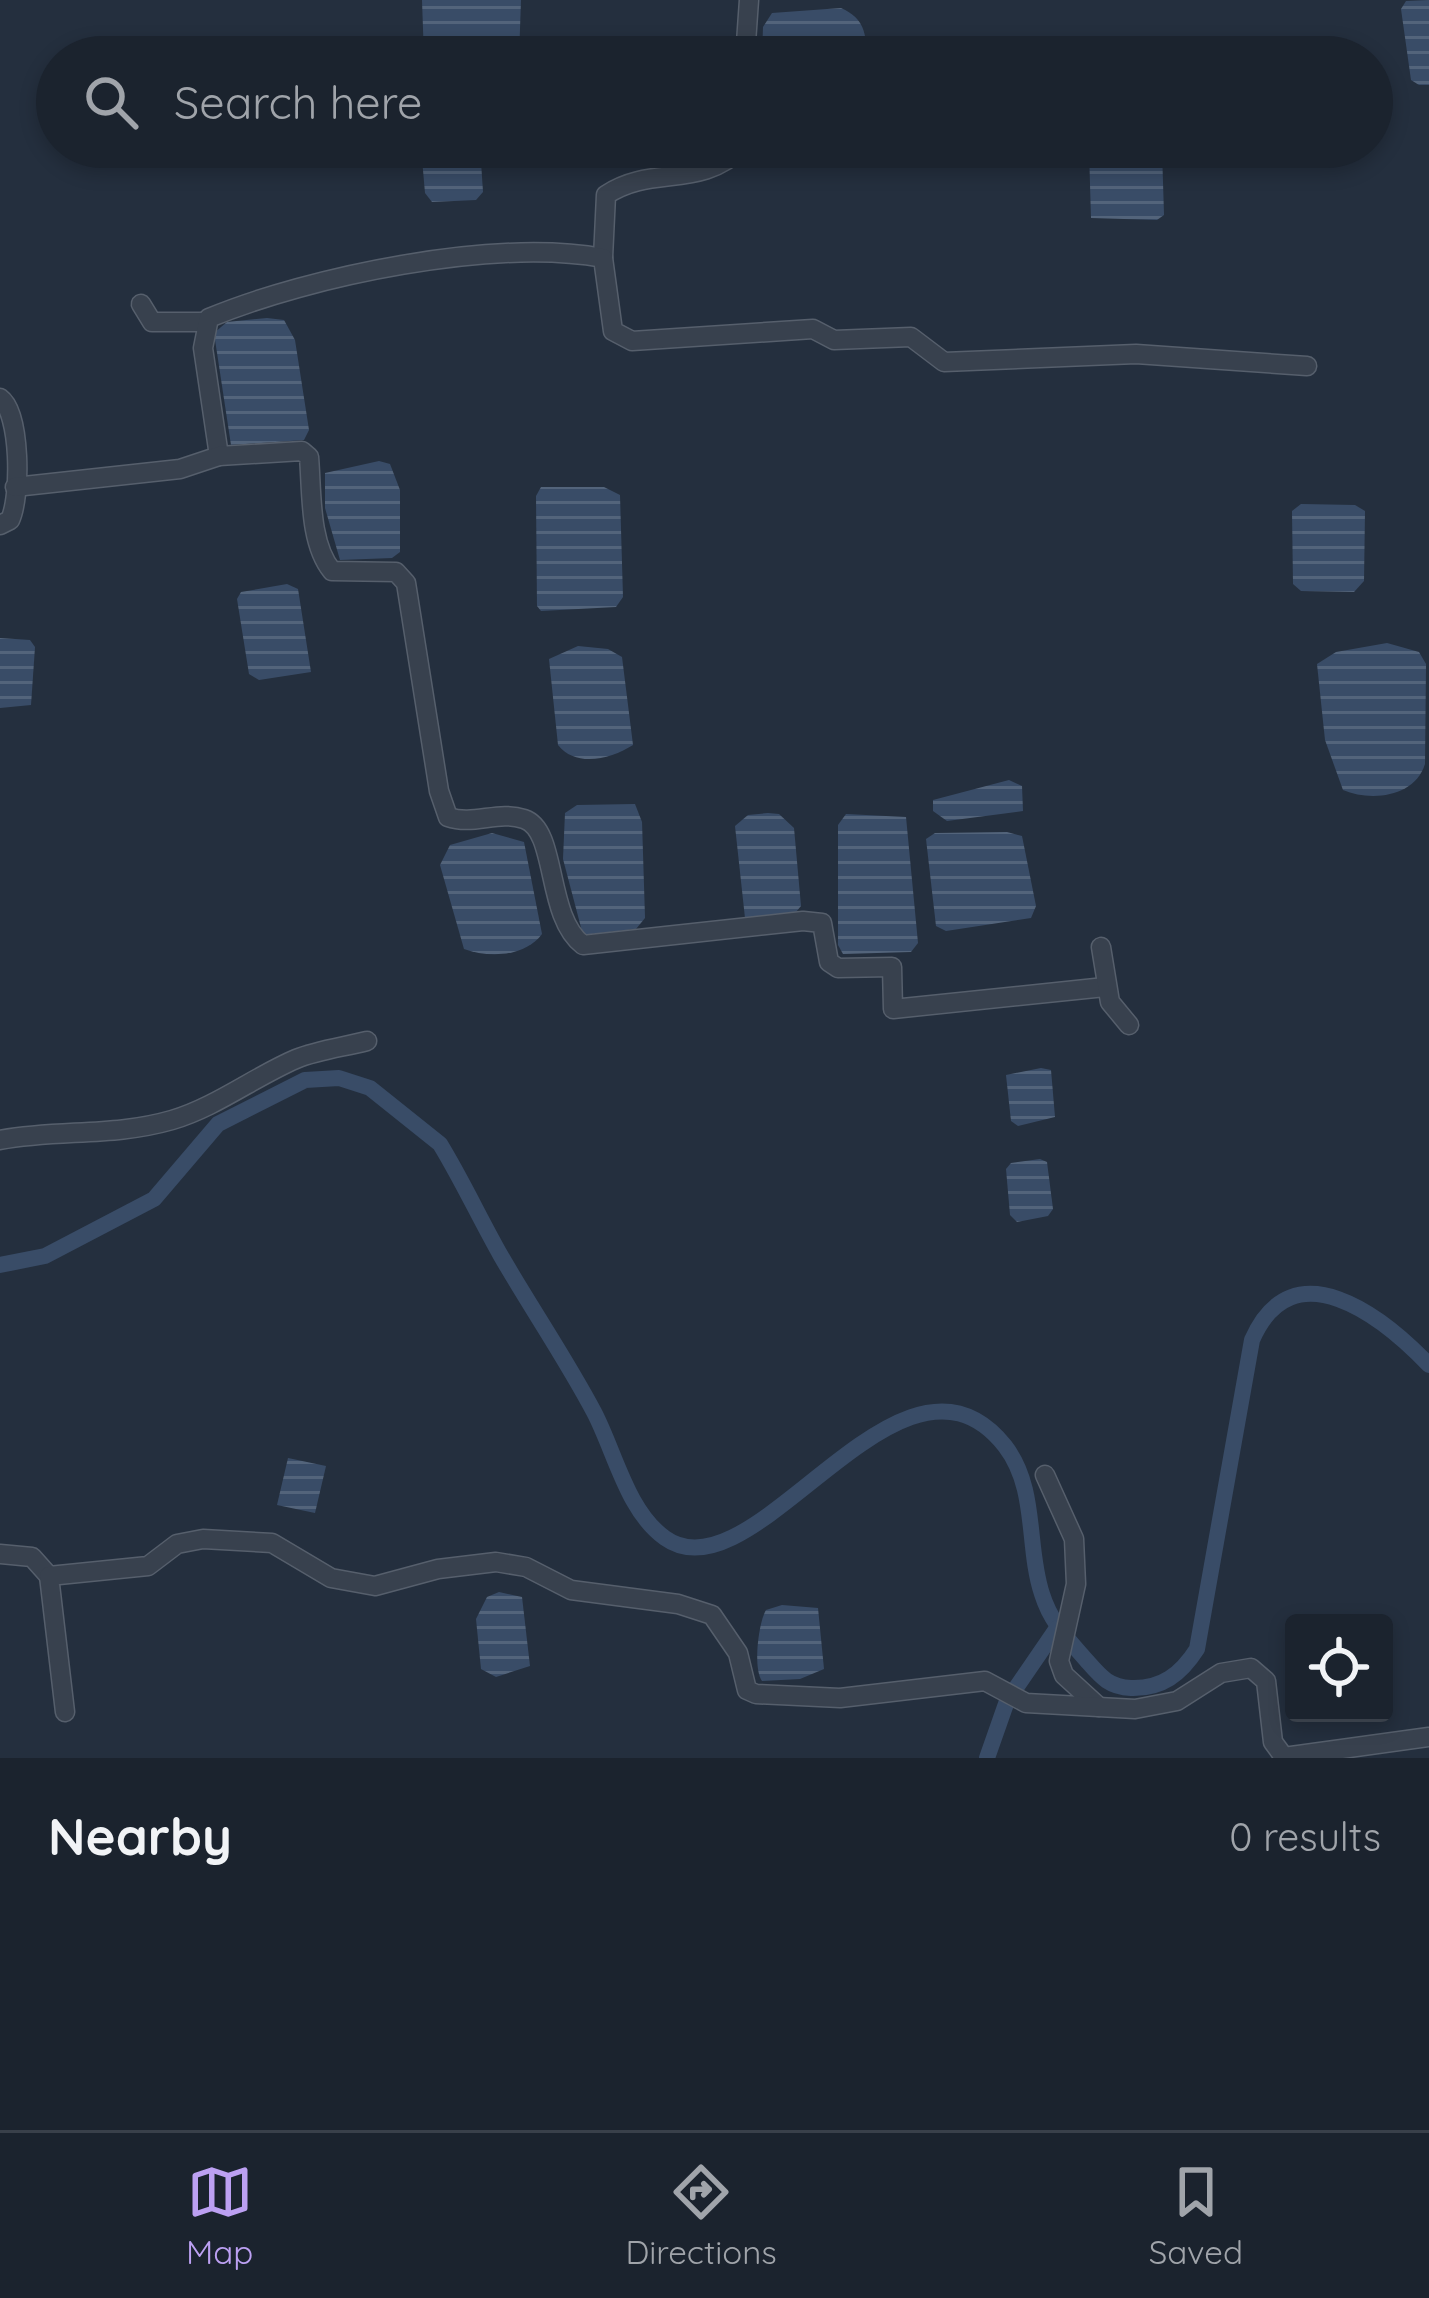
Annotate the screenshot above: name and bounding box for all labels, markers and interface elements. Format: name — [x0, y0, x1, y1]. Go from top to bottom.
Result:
search box — [36, 36, 1393, 168]
icon: search — [78, 69, 144, 135]
text: Search here — [174, 74, 422, 130]
map controls — [1285, 1614, 1393, 1722]
button: locate — [1285, 1614, 1393, 1722]
text: Nearby — [48, 1804, 232, 1868]
text: 0 results — [1229, 1812, 1381, 1861]
tab: Map — [186, 2159, 253, 2272]
tab: Directions — [625, 2159, 777, 2272]
tab: Saved — [1149, 2159, 1243, 2272]

